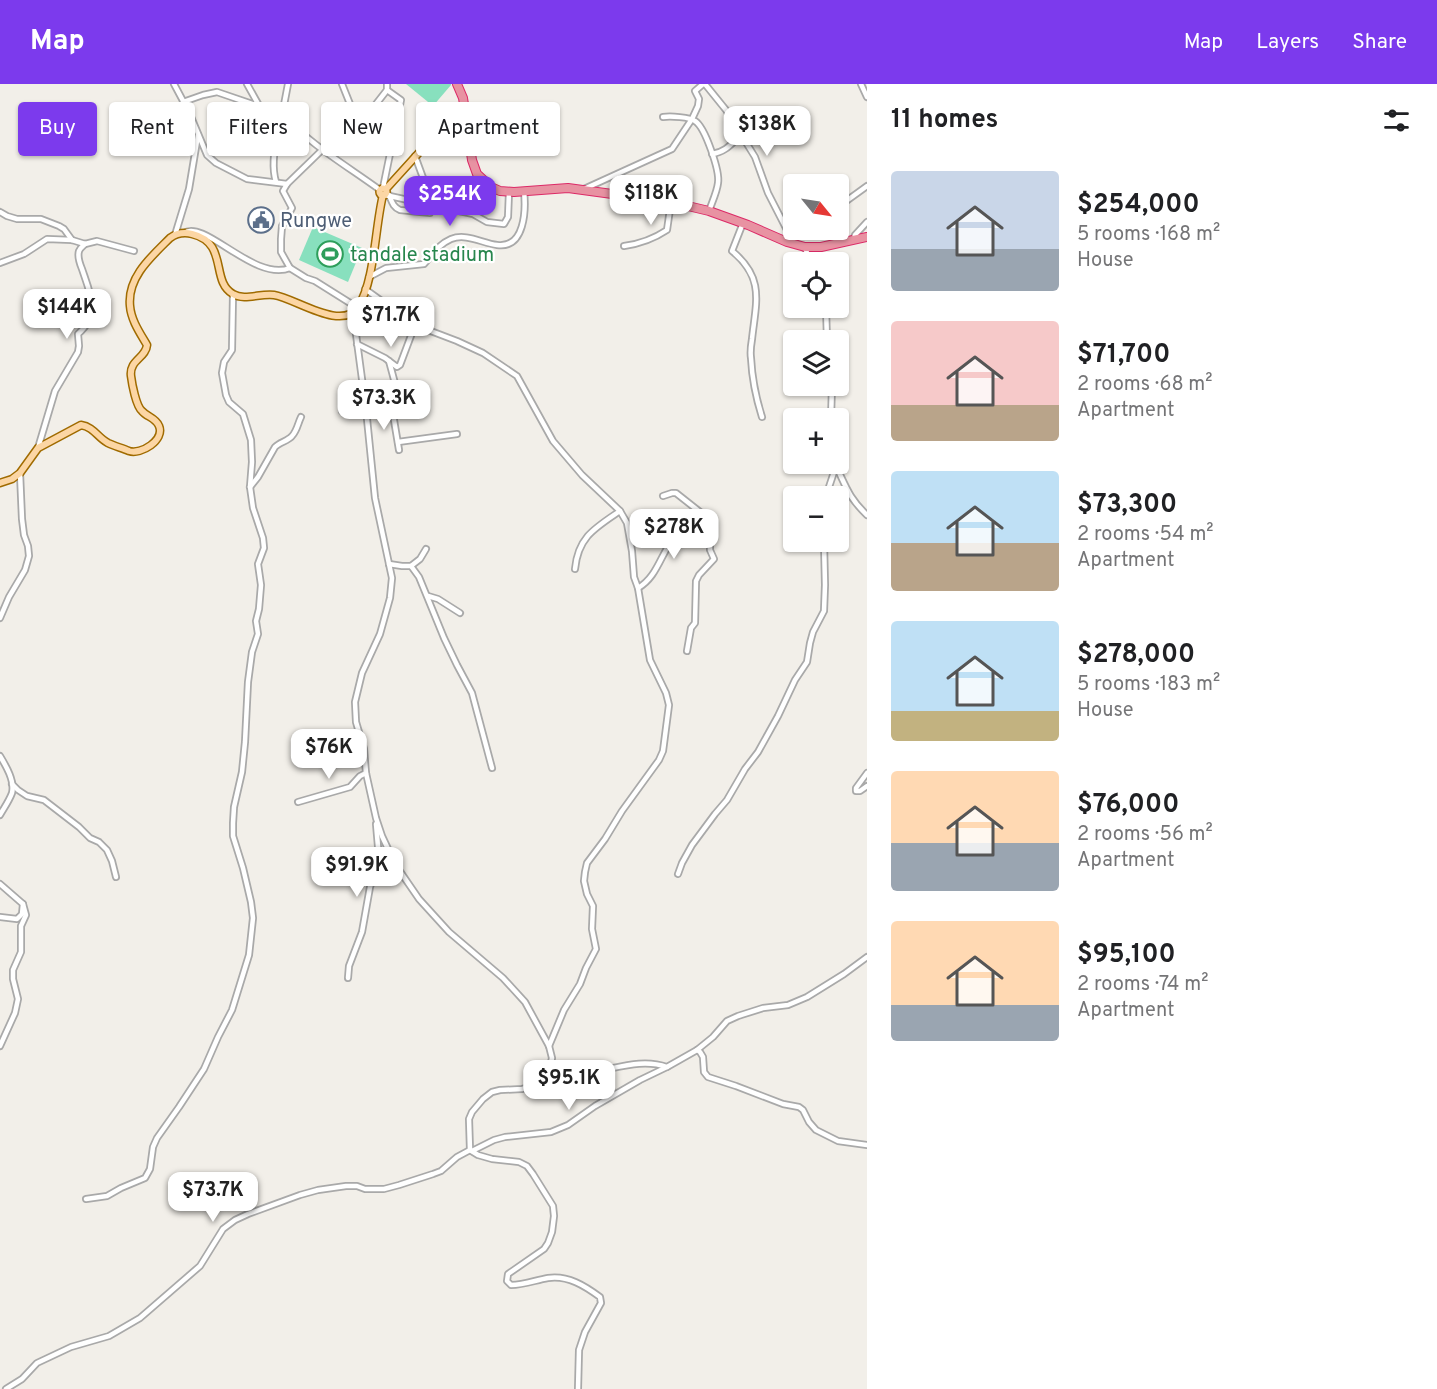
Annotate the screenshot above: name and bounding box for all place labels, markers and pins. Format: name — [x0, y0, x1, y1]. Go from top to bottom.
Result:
pin: $138K — [725, 106, 809, 157]
pin: $118K — [609, 175, 693, 226]
pin: $254K — [408, 176, 492, 227]
public building icon: Rungwe — [246, 205, 276, 235]
place label: Rungwe — [280, 209, 352, 235]
sports icon: tandale stadium — [315, 239, 345, 269]
place label: tandale stadium — [350, 243, 494, 269]
pin: $144K — [25, 289, 109, 340]
pin: $71.7K — [342, 297, 440, 348]
pin: $73.3K — [335, 380, 433, 431]
pin: $278K — [632, 509, 716, 560]
pin: $76K — [293, 729, 365, 780]
pin: $91.9K — [308, 847, 406, 898]
pin: $95.1K — [520, 1060, 618, 1111]
pin: $73.7K — [164, 1172, 262, 1223]

